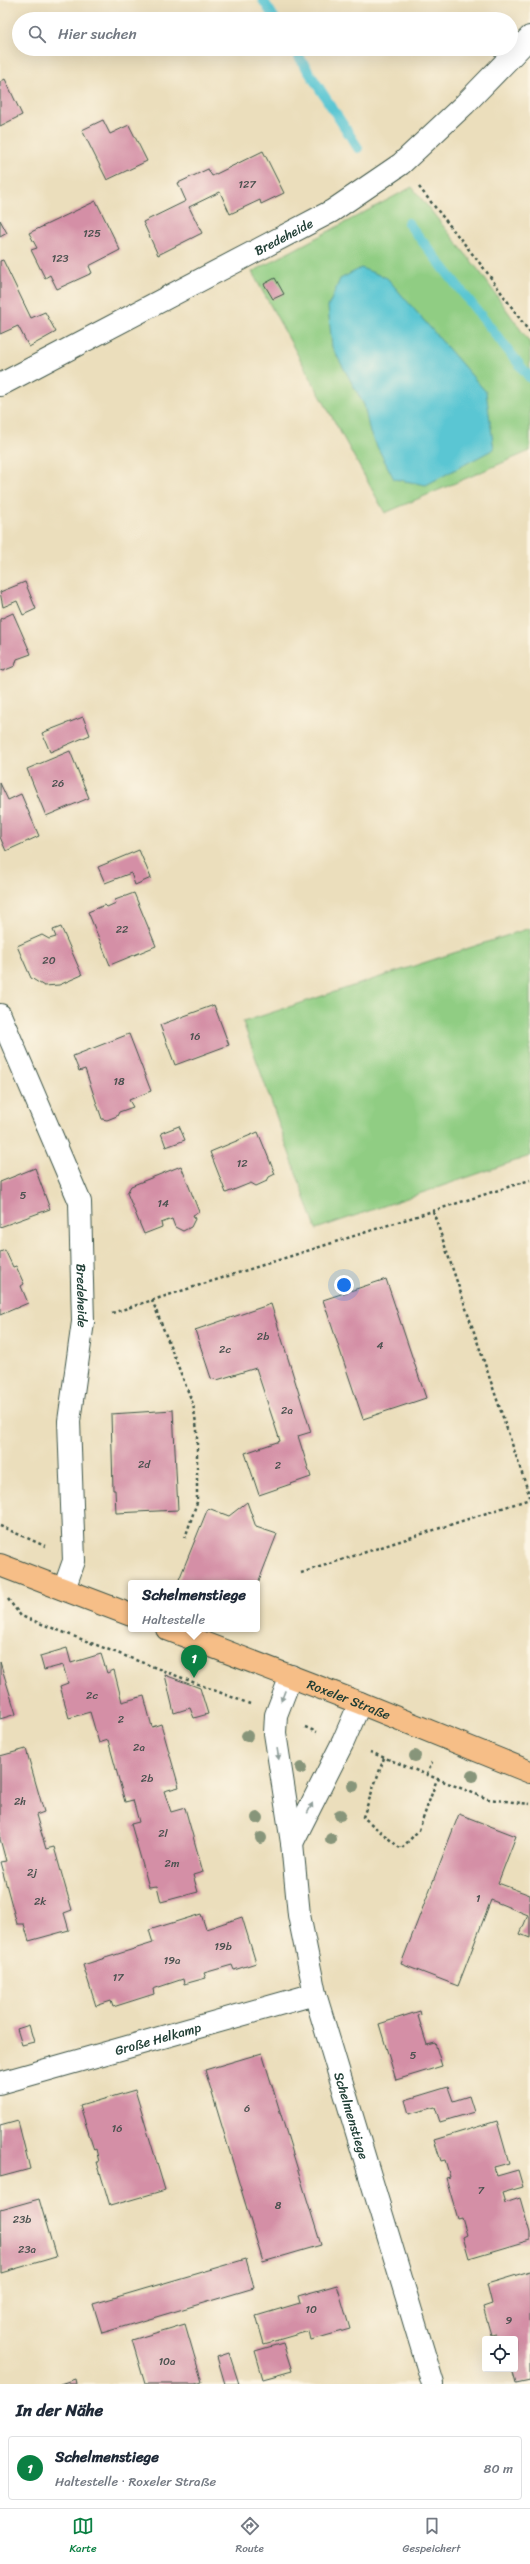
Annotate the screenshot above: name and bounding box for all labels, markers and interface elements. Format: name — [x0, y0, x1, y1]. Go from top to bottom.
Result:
search box — [12, 12, 518, 56]
text: Hier suchen — [58, 21, 137, 47]
icon: search — [26, 23, 48, 45]
house number: 127 — [238, 175, 256, 194]
street label: Bredeheide — [250, 211, 317, 261]
house number: 125 — [83, 224, 101, 243]
house number: 123 — [51, 249, 69, 268]
house number: 26 — [52, 774, 64, 793]
house number: 22 — [116, 920, 129, 939]
house number: 20 — [42, 951, 56, 970]
house number: 16 — [190, 1027, 200, 1046]
house number: 18 — [113, 1072, 125, 1091]
house number: 12 — [236, 1154, 248, 1173]
house number: 5 — [20, 1186, 27, 1205]
house number: 14 — [157, 1194, 169, 1213]
street label: Bredeheide — [70, 1263, 95, 1329]
your location — [334, 1275, 354, 1295]
house number: 2b — [257, 1327, 269, 1346]
house number: 4 — [377, 1336, 384, 1355]
house number: 2c — [219, 1340, 231, 1359]
house number: 2a — [281, 1401, 293, 1420]
house number: 2d — [138, 1455, 151, 1474]
house number: 2 — [275, 1456, 282, 1475]
popup — [128, 1580, 260, 1632]
text: Schelmenstiege — [142, 1582, 246, 1608]
text: Haltestelle — [142, 1608, 205, 1631]
pin: 1 — [181, 1645, 207, 1678]
street label: Roxeler Straße — [304, 1672, 395, 1726]
house number: 2c — [86, 1686, 98, 1705]
one-way arrow — [280, 1690, 286, 1702]
house number: 2 — [118, 1710, 125, 1729]
house number: 2a — [133, 1738, 145, 1757]
one-way arrow — [275, 1748, 281, 1760]
house number: 2b — [141, 1769, 153, 1788]
house number: 2h — [14, 1792, 26, 1811]
one-way arrow — [306, 1802, 313, 1814]
house number: 2l — [158, 1824, 169, 1843]
house number: 2m — [165, 1854, 180, 1873]
house number: 2j — [27, 1863, 37, 1882]
house number: 1 — [476, 1889, 481, 1908]
house number: 2k — [34, 1892, 46, 1911]
house number: 19b — [214, 1937, 232, 1956]
house number: 19a — [164, 1951, 181, 1970]
house number: 17 — [113, 1968, 124, 1987]
street label: Große Helkamp — [112, 2015, 204, 2062]
house number: 5 — [410, 2046, 417, 2065]
street label: Schelmenstiege — [328, 2069, 376, 2162]
house number: 6 — [244, 2099, 250, 2118]
house number: 16 — [112, 2119, 122, 2138]
house number: 7 — [478, 2181, 485, 2200]
house number: 8 — [275, 2196, 282, 2215]
house number: 23b — [13, 2210, 31, 2229]
house number: 23a — [18, 2240, 36, 2259]
house number: 10 — [305, 2300, 317, 2319]
house number: 9 — [506, 2311, 513, 2330]
map controls — [482, 2336, 518, 2372]
button: locate — [482, 2336, 518, 2372]
house number: 10a — [158, 2352, 176, 2371]
text: In der Nähe — [16, 2395, 103, 2425]
text: Schelmenstiege — [55, 2444, 159, 2470]
text: 1 — [27, 2457, 33, 2480]
text: 80 m — [484, 2457, 513, 2480]
text: Haltestelle · Roxeler Straße — [55, 2470, 216, 2493]
tab: Karte — [69, 2515, 97, 2558]
tab: Route — [235, 2515, 264, 2558]
tab: Gespeichert — [403, 2515, 461, 2558]

